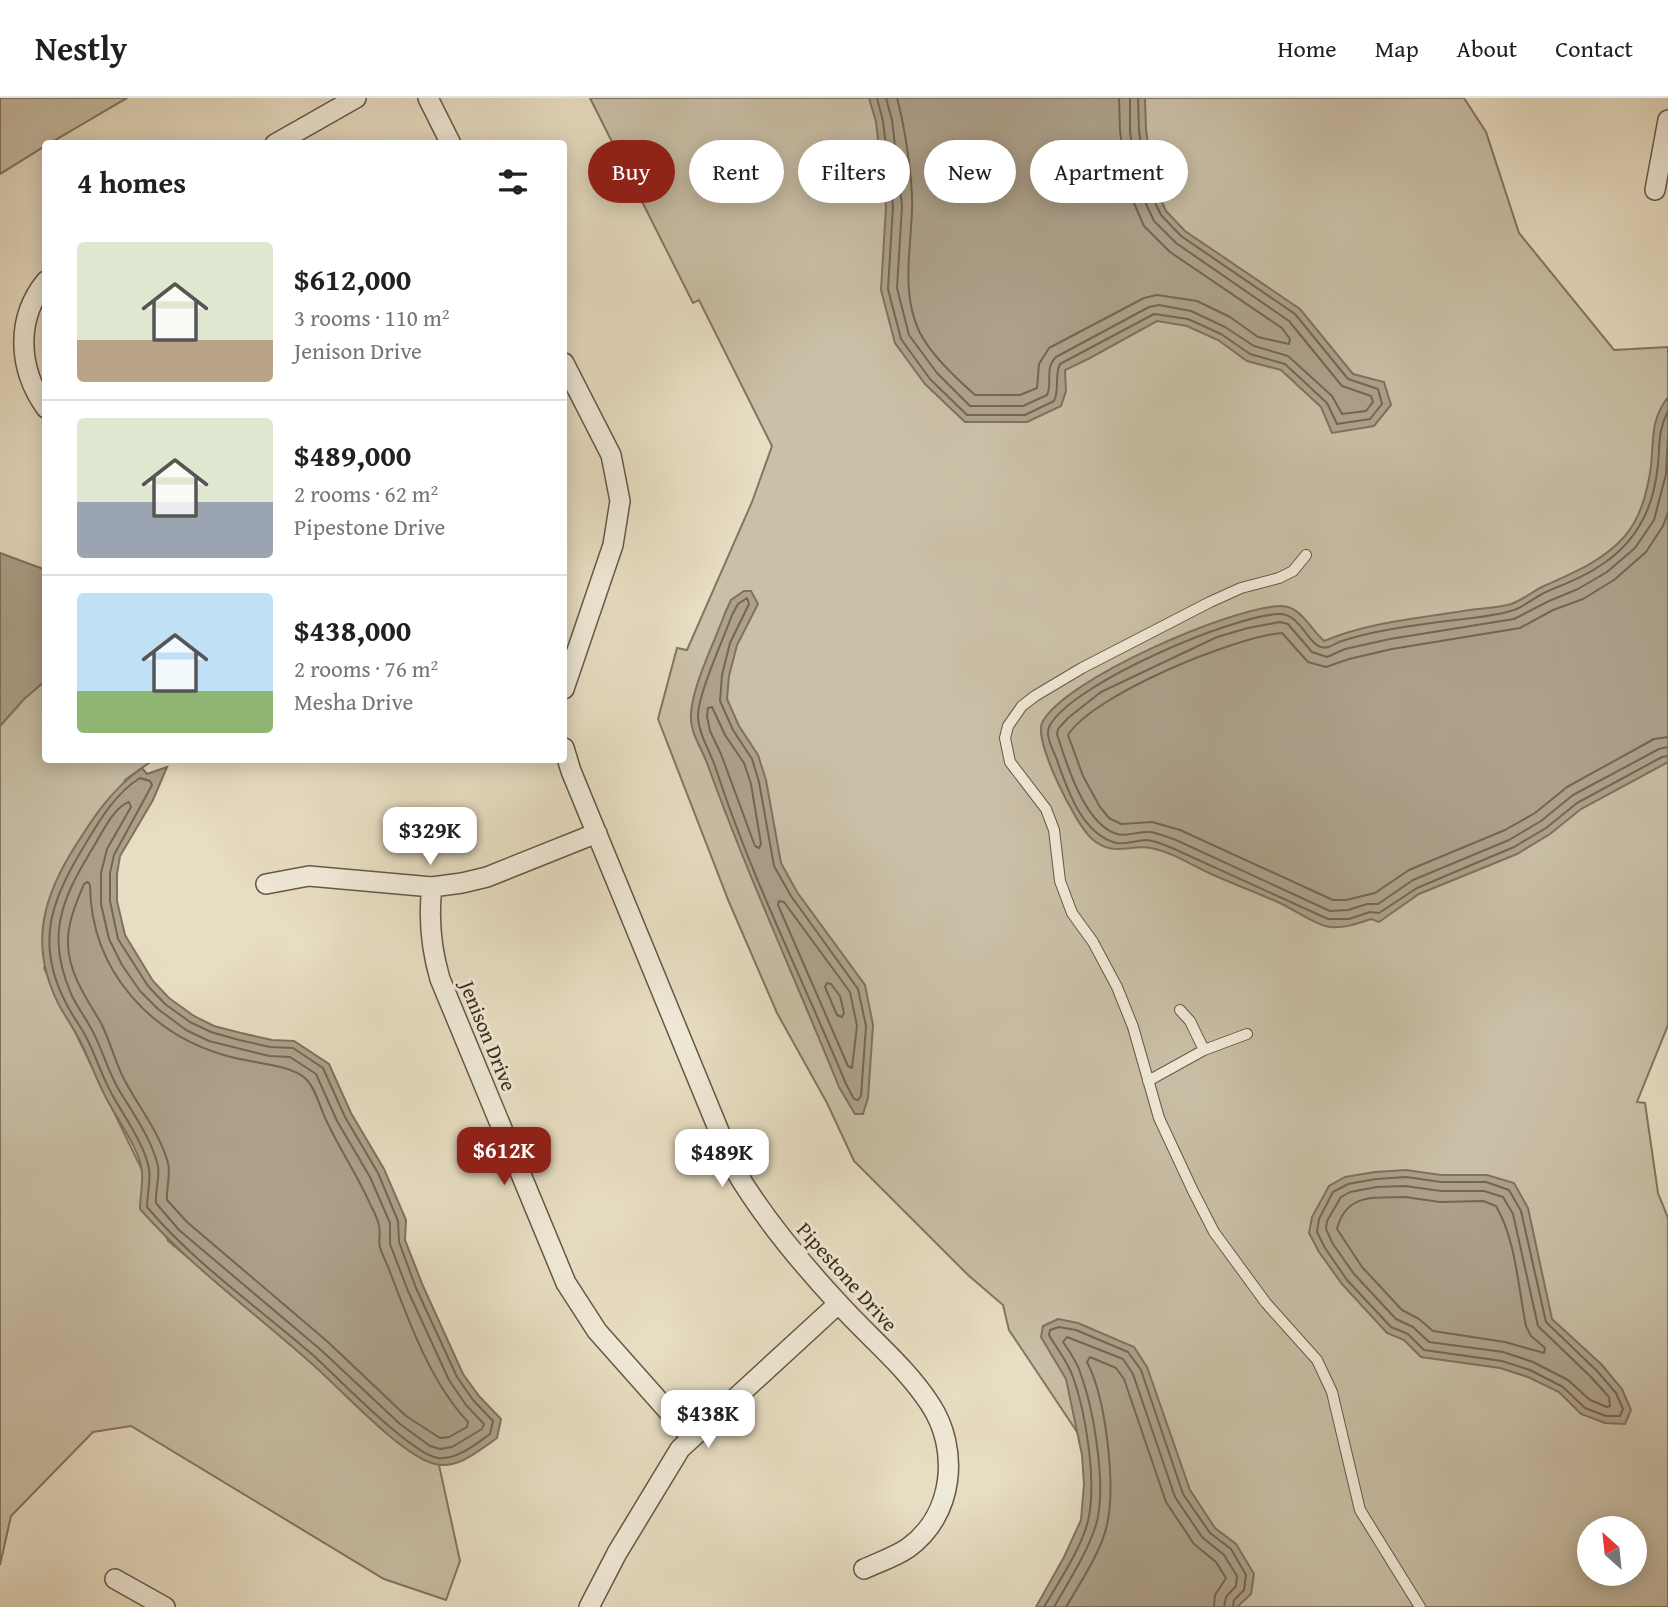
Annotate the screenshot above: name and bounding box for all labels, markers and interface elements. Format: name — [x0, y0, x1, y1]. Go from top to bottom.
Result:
text: Nestly — [35, 24, 127, 72]
text: Home — [1278, 31, 1337, 66]
text: Map — [1375, 31, 1419, 66]
text: About — [1457, 31, 1517, 66]
text: Contact — [1555, 31, 1633, 66]
chip: Buy — [588, 140, 675, 203]
chip: Rent — [689, 140, 784, 203]
chip: Filters — [798, 140, 910, 203]
chip: New — [924, 140, 1016, 203]
chip: Apartment — [1030, 140, 1188, 203]
text: 4 homes — [77, 160, 186, 204]
icon: filters — [494, 163, 532, 201]
text: $612,000 — [294, 257, 411, 301]
icon: home — [133, 270, 217, 354]
text: 3 rooms · 110 m² — [294, 301, 449, 334]
text: Jenison Drive — [294, 334, 422, 367]
text: $489,000 — [294, 433, 411, 477]
icon: home — [133, 446, 217, 530]
text: 2 rooms · 62 m² — [294, 477, 438, 510]
text: Pipestone Drive — [294, 510, 445, 543]
text: $438,000 — [294, 608, 411, 652]
icon: home — [133, 621, 217, 705]
text: 2 rooms · 76 m² — [294, 652, 438, 685]
text: Mesha Drive — [294, 685, 413, 718]
pin: $329K — [381, 808, 479, 867]
text: $329K — [399, 813, 461, 846]
street label: Jenison Drive — [451, 973, 525, 1096]
pin: $612K — [455, 1128, 553, 1187]
pin: $489K — [673, 1130, 771, 1189]
text: $612K — [473, 1133, 535, 1166]
text: $489K — [691, 1135, 753, 1168]
street label: Pipestone Drive — [790, 1215, 905, 1339]
pin: $438K — [659, 1390, 757, 1450]
text: $438K — [677, 1396, 739, 1429]
north arrow — [1577, 1516, 1647, 1586]
map controls — [1577, 1516, 1647, 1586]

